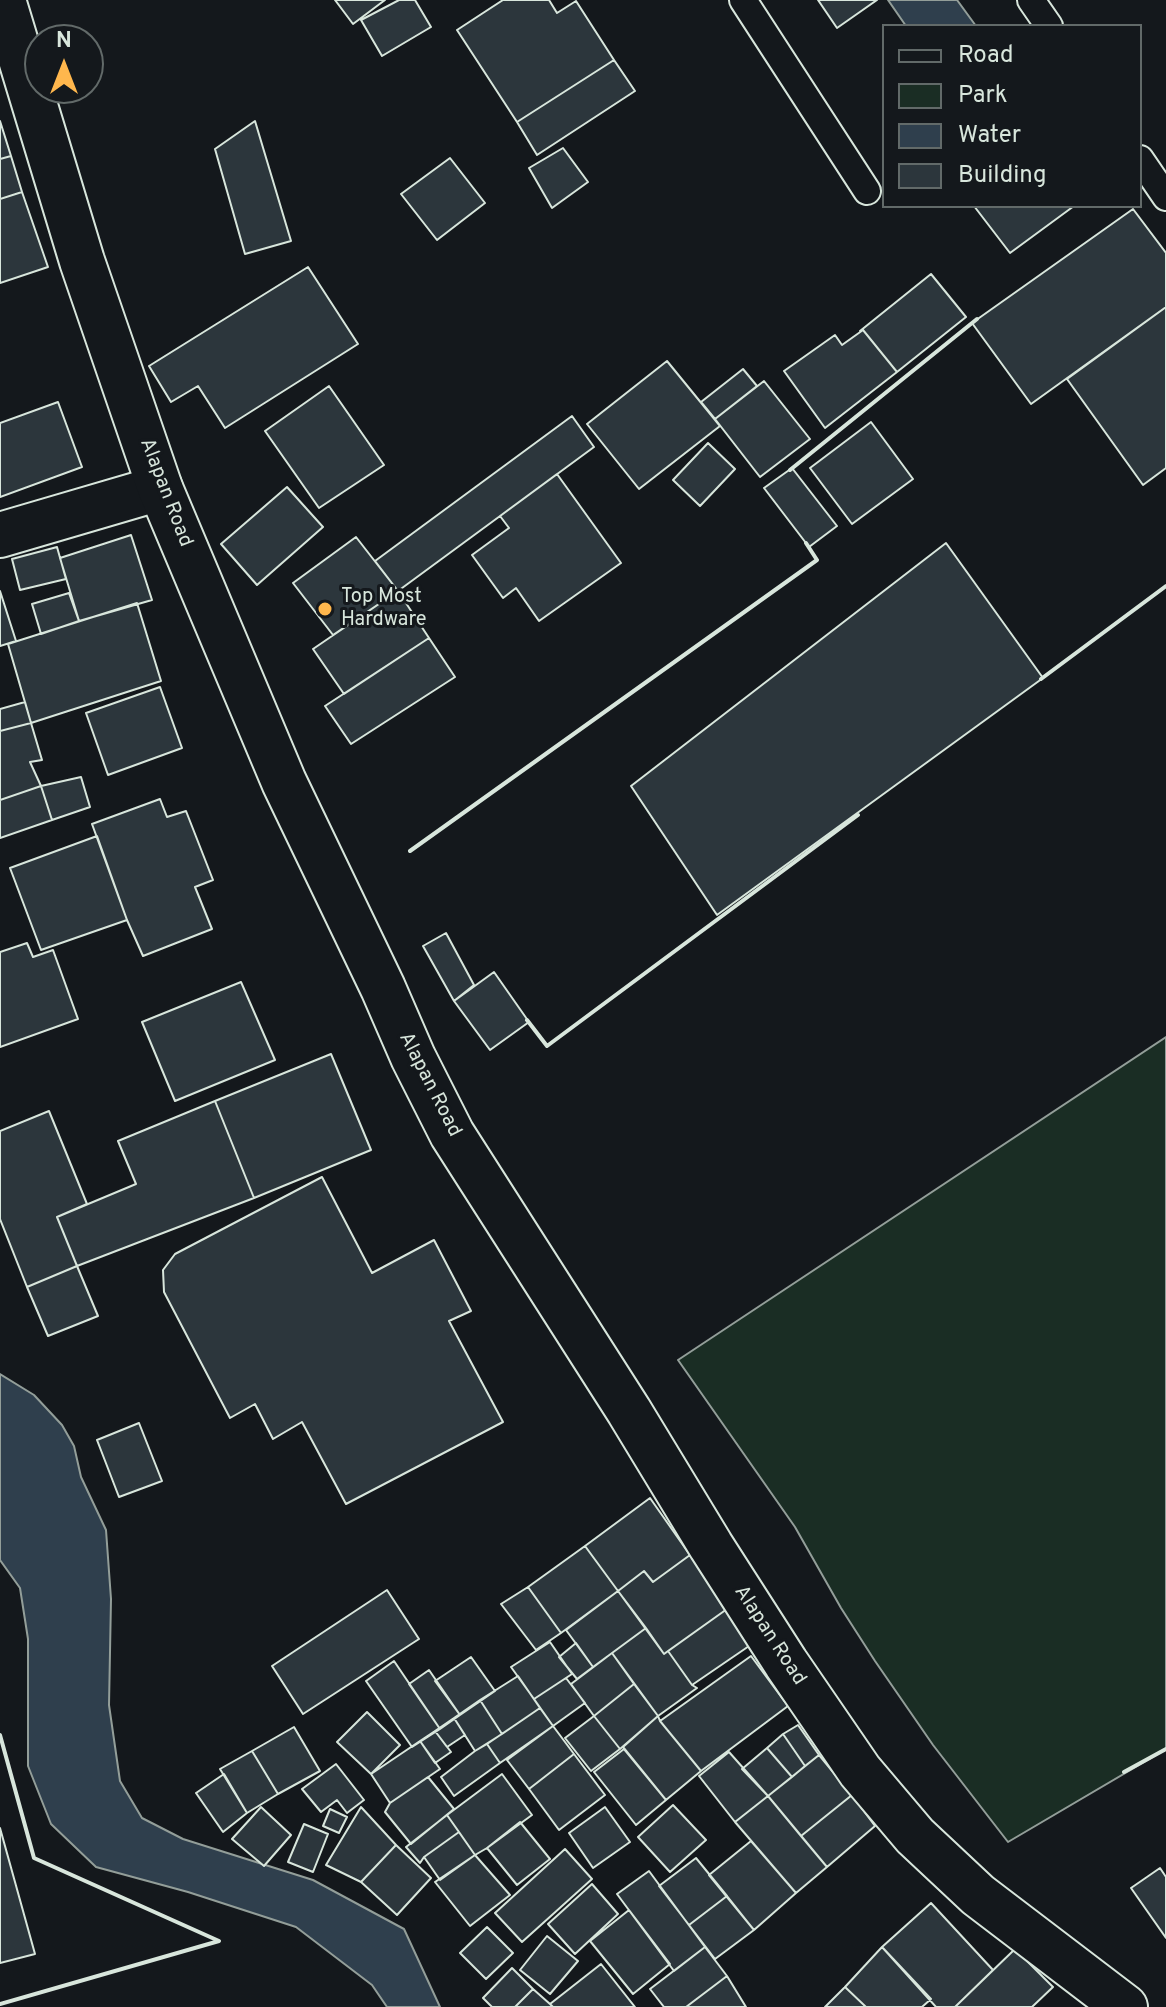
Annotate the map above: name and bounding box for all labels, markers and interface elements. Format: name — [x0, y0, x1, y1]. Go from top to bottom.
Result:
north arrow — [24, 24, 104, 104]
legend — [882, 24, 1142, 208]
text: N — [56, 28, 72, 55]
text: Road — [958, 41, 1014, 71]
text: Park — [958, 81, 1008, 111]
text: Water — [958, 121, 1021, 151]
text: Building — [958, 161, 1047, 191]
street label: Alapan Road — [133, 435, 197, 551]
place label: Top Most Hardware — [341, 586, 427, 633]
marker: Top Most Hardware — [316, 600, 334, 618]
street label: Alapan Road — [392, 1029, 466, 1141]
street label: Alapan Road — [728, 1582, 810, 1690]

